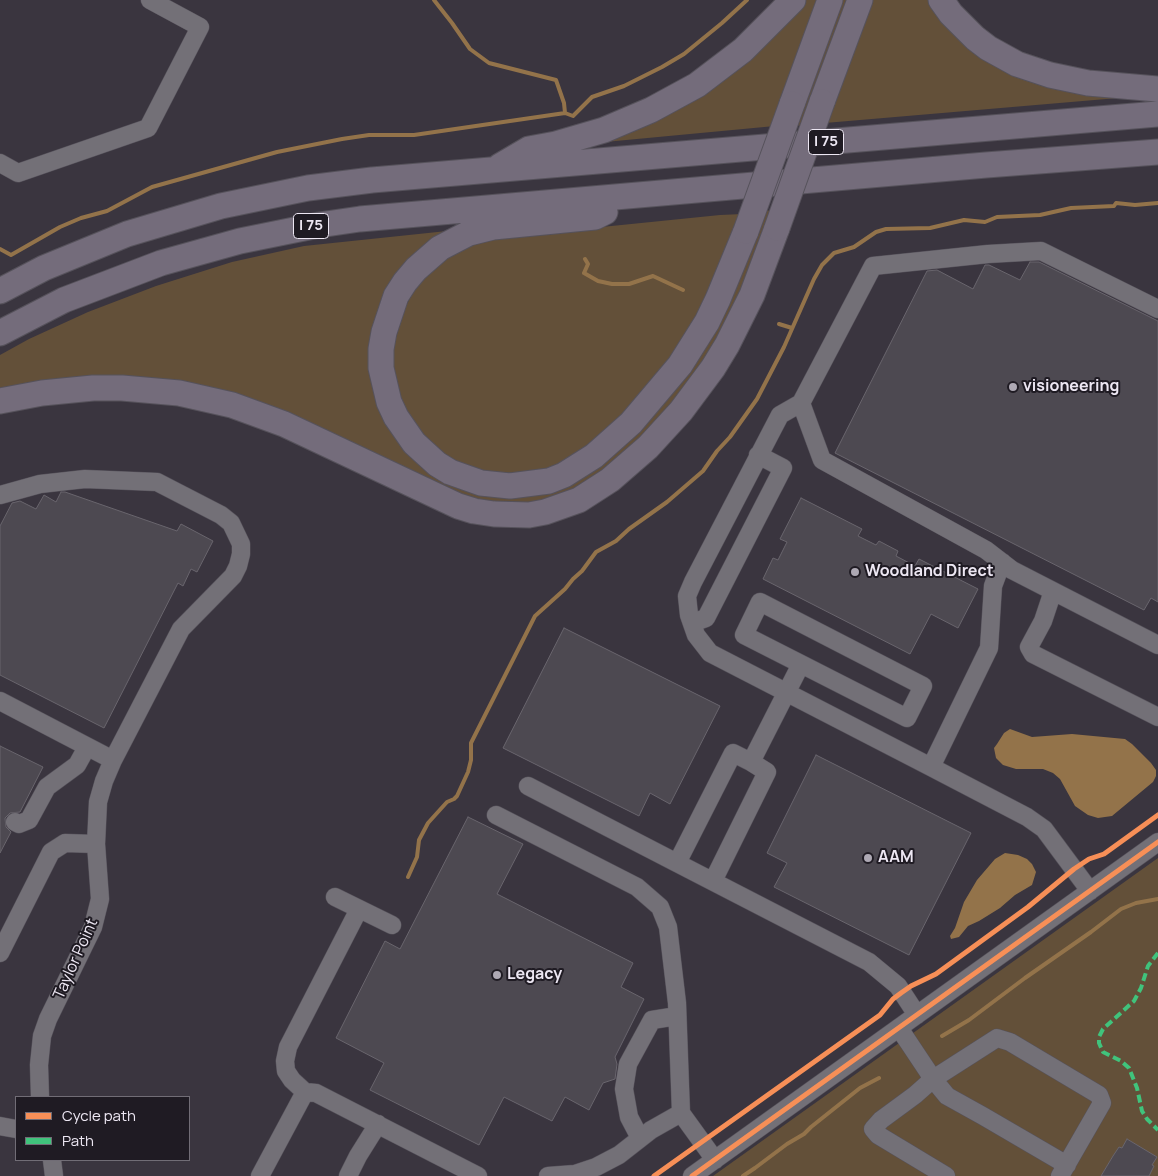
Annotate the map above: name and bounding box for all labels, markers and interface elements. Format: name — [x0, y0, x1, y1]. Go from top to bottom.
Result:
road number: I 75 — [808, 130, 844, 154]
road number: I 75 — [294, 214, 328, 238]
place label: visioneering — [1023, 377, 1119, 397]
marker: visioneering — [1007, 381, 1019, 393]
place label: Woodland Direct — [865, 562, 994, 582]
marker: Woodland Direct — [849, 566, 861, 578]
place label: AAM — [878, 848, 914, 868]
marker: AAM — [862, 852, 874, 864]
street label: Taylor Point — [50, 916, 102, 1002]
place label: Legacy — [507, 965, 562, 985]
marker: Legacy — [491, 969, 503, 981]
legend — [15, 1096, 190, 1161]
text: Cycle path — [62, 1105, 136, 1126]
text: Path — [62, 1130, 94, 1151]

